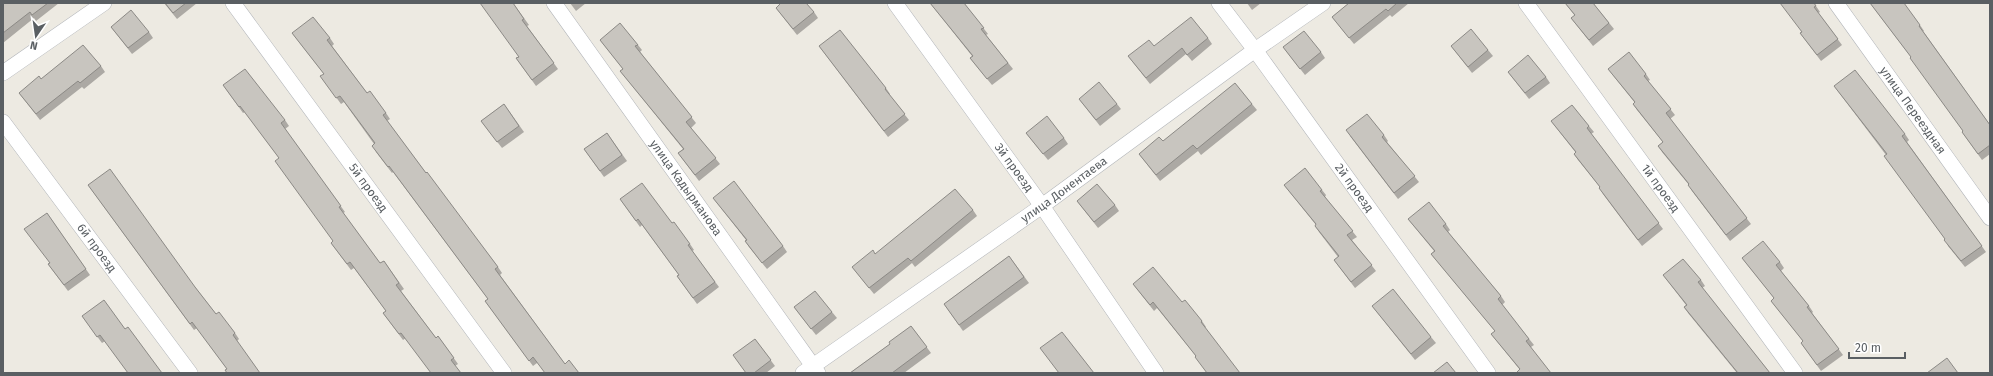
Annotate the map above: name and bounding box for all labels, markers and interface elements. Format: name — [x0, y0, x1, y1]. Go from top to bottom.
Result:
north arrow — [16, 16, 56, 56]
text: N — [29, 38, 39, 52]
street label: улица Переездная — [1877, 64, 1949, 157]
street label: улица Кадырманова — [647, 137, 725, 239]
street label: 3й проезд — [992, 140, 1036, 195]
street label: улица Донентаева — [1018, 154, 1110, 226]
street label: 5й проезд — [346, 161, 391, 215]
street label: 2й проезд — [1332, 161, 1377, 215]
street label: 1й проезд — [1639, 162, 1683, 215]
street label: 6й проезд — [74, 221, 120, 275]
scale bar — [1849, 334, 1905, 360]
text: 20 m — [1855, 341, 1881, 355]

